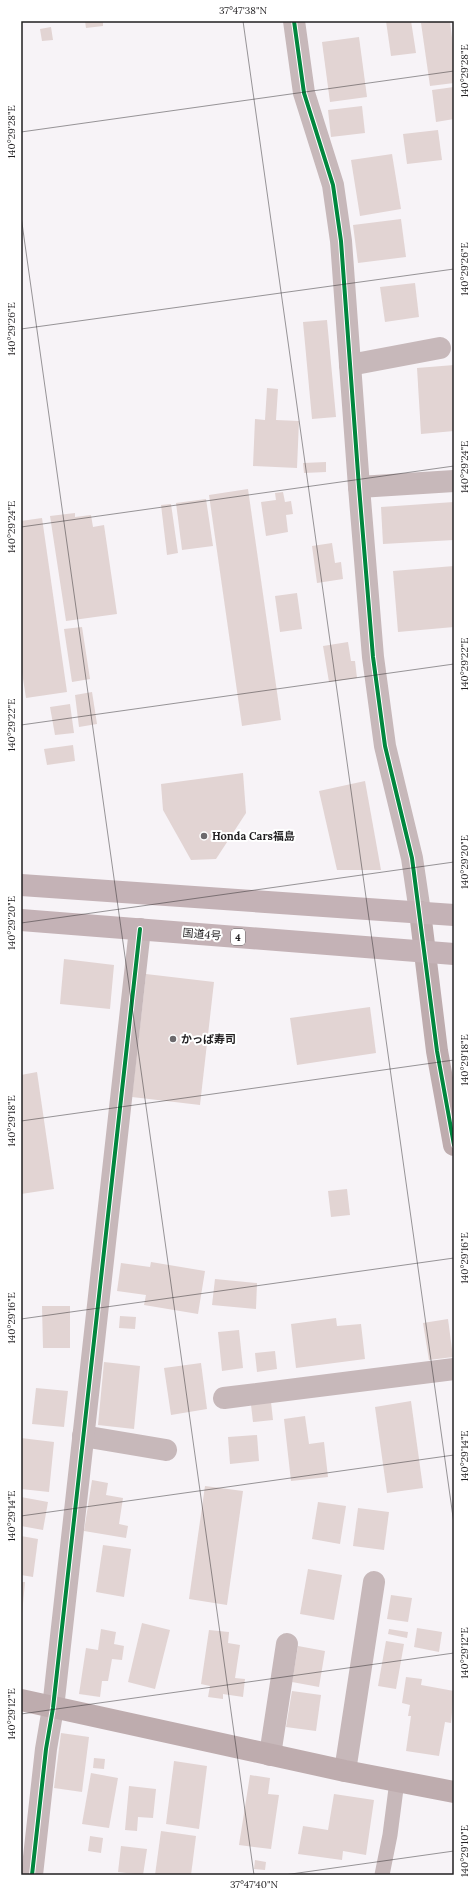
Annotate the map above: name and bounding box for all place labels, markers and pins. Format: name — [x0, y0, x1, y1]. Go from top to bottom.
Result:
place label: Honda Cars福島 — [212, 829, 295, 843]
marker: Honda Cars福島 — [199, 831, 209, 841]
place label: かっぱ寿司 — [181, 1032, 236, 1046]
marker: かっぱ寿司 — [168, 1034, 178, 1044]

